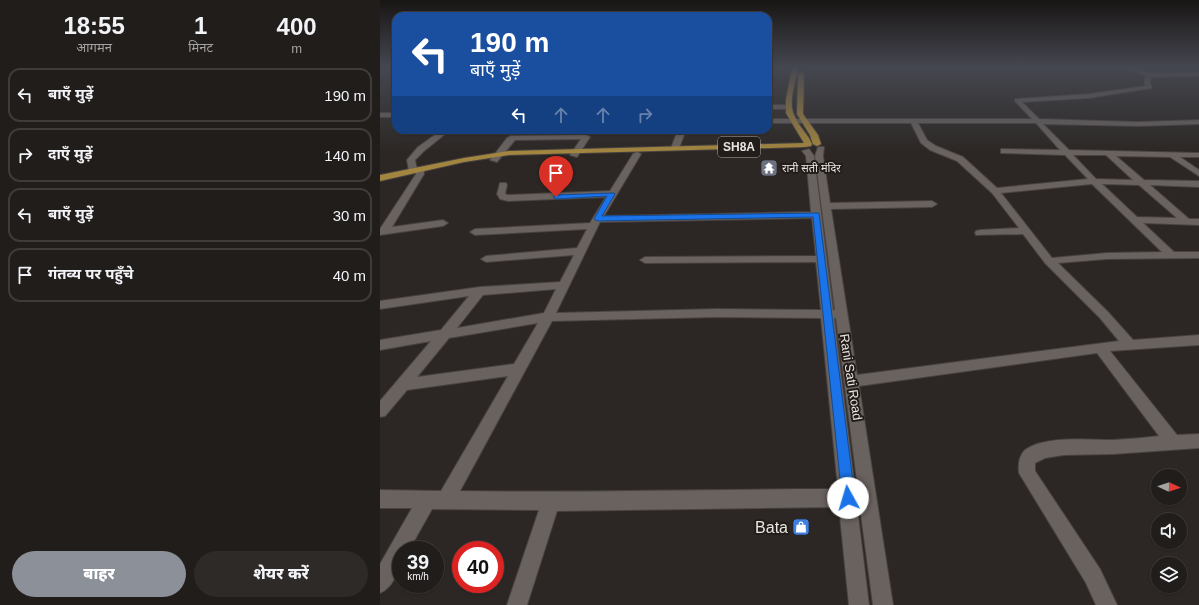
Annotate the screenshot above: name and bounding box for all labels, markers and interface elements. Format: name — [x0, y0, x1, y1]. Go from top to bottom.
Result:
text: 18:55 — [63, 12, 125, 39]
text: 1 — [194, 12, 207, 39]
text: 400 — [277, 13, 317, 40]
text: 190 m — [470, 27, 549, 58]
icon: left — [404, 28, 456, 80]
text: आगमन — [76, 40, 112, 55]
text: मिनट — [188, 40, 213, 55]
text: m — [291, 41, 302, 56]
text: बाएँ मुड़ें — [470, 60, 520, 80]
icon: left — [14, 84, 36, 106]
text: बाएँ मुड़ें — [48, 85, 93, 102]
text: 190 m — [324, 87, 366, 104]
icon: left — [508, 104, 530, 126]
icon: ahead — [550, 104, 572, 126]
icon: ahead — [592, 104, 614, 126]
icon: right — [634, 104, 656, 126]
road number: SH8A — [718, 137, 760, 157]
icon: right — [14, 144, 36, 166]
text: दाएँ मुड़ें — [48, 145, 92, 162]
text: 140 m — [324, 147, 366, 164]
pin — [539, 156, 573, 197]
temple icon: रानी सती मंदिर — [759, 158, 779, 178]
icon: arrive — [545, 162, 567, 184]
place label: रानी सती मंदिर — [782, 162, 841, 174]
icon: left — [14, 204, 36, 226]
text: बाएँ मुड़ें — [48, 205, 93, 222]
text: 30 m — [333, 207, 366, 224]
icon: arrive — [14, 264, 36, 286]
text: गंतव्य पर पहुँचे — [48, 265, 133, 282]
text: 40 m — [333, 267, 366, 284]
street label: Rani Sati Road — [837, 333, 865, 421]
north arrow — [1151, 469, 1187, 505]
map controls — [1151, 469, 1187, 593]
position arrow — [827, 477, 869, 519]
button: sound — [1151, 513, 1187, 549]
shop icon: Bata — [791, 517, 811, 537]
place label: Bata — [755, 519, 788, 536]
speed limit sign: 40 — [452, 541, 504, 593]
button: बाहर — [12, 551, 186, 597]
button: शेयर करें — [194, 551, 368, 597]
text: 39 — [407, 551, 429, 573]
button: layers — [1151, 557, 1187, 593]
text: km/h — [407, 571, 429, 582]

